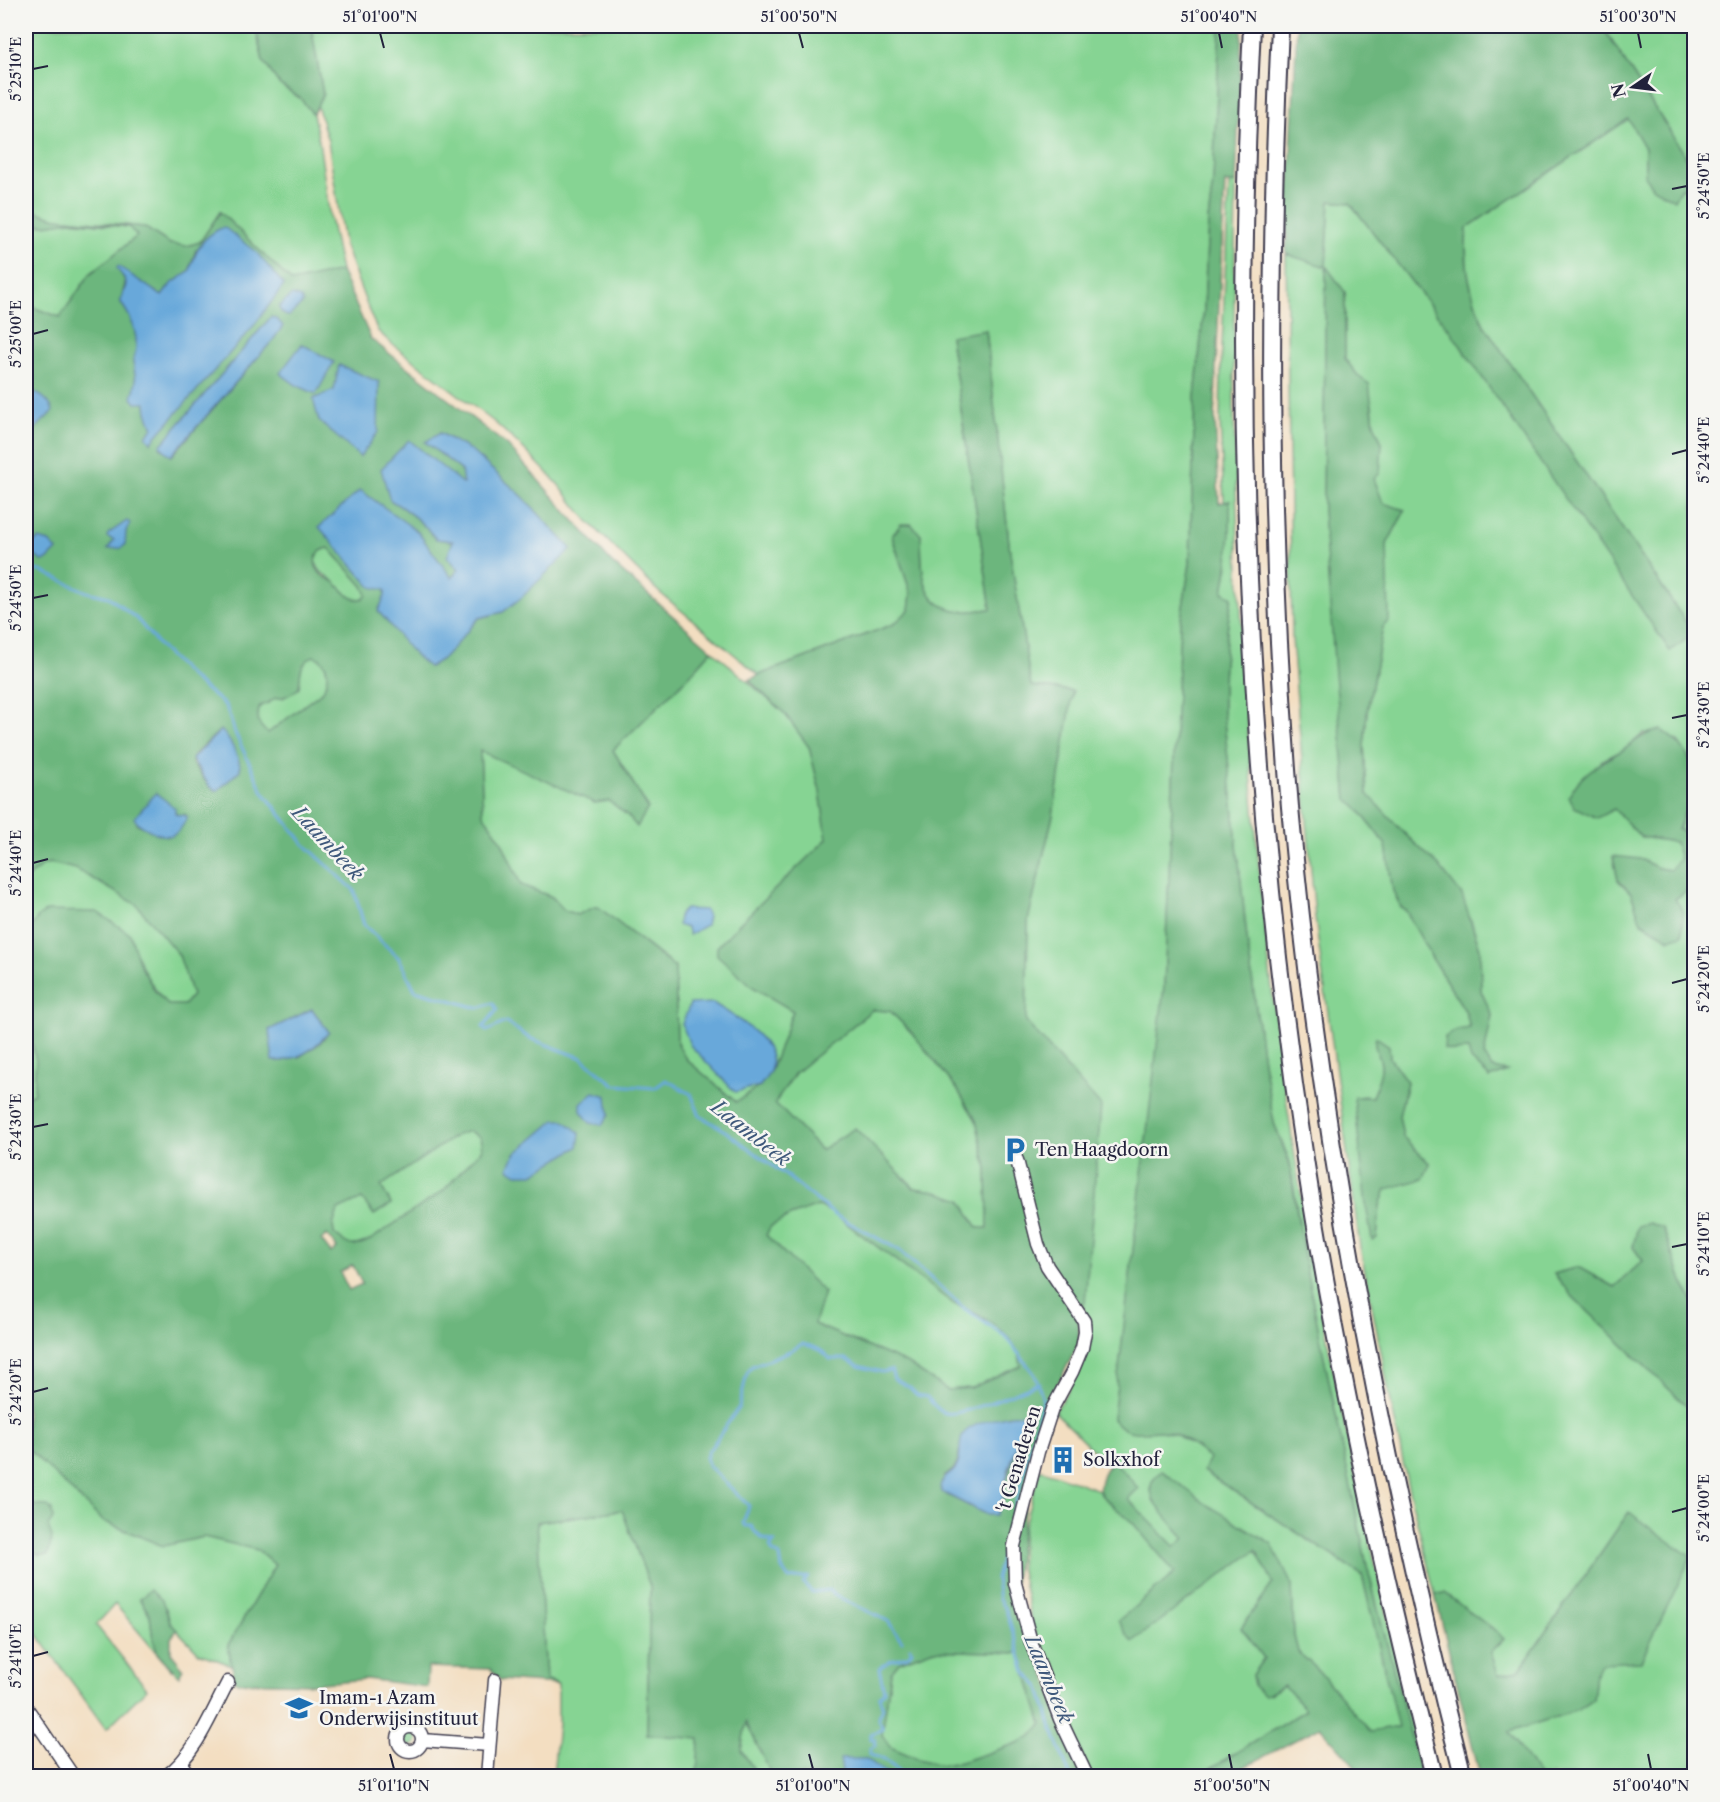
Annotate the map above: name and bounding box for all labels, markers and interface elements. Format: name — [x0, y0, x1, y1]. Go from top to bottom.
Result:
text: 51°01'00"N — [342, 7, 418, 26]
text: 51°00'50"N — [760, 7, 838, 26]
text: 51°00'40"N — [1181, 7, 1257, 26]
text: 51°00'30"N — [1599, 7, 1677, 26]
text: 5°25'10"E — [6, 37, 25, 101]
north arrow — [1603, 57, 1663, 117]
text: N — [1607, 81, 1630, 100]
text: 5°24'50"E — [1694, 152, 1713, 220]
text: 5°25'00"E — [6, 300, 25, 368]
text: 5°24'40"E — [1694, 417, 1713, 483]
text: 5°24'50"E — [6, 564, 25, 632]
text: 5°24'30"E — [1694, 681, 1713, 749]
water label: Laambeek — [286, 799, 369, 886]
text: 5°24'40"E — [6, 830, 25, 896]
text: 5°24'20"E — [1694, 945, 1713, 1013]
text: 5°24'30"E — [6, 1093, 25, 1161]
water label: Laambeek — [705, 1093, 796, 1172]
parking icon: Ten Haagdoorn — [1000, 1135, 1030, 1165]
place label: Ten Haagdoorn — [1035, 1139, 1168, 1161]
text: 5°24'10"E — [1694, 1211, 1713, 1277]
text: 5°24'20"E — [6, 1358, 25, 1426]
street label: 't Genaderen — [992, 1403, 1046, 1515]
building icon: Solkxhof — [1048, 1445, 1078, 1475]
place label: Solkxhof — [1083, 1449, 1162, 1471]
text: 5°24'00"E — [1694, 1474, 1713, 1542]
text: 5°24'10"E — [6, 1623, 25, 1689]
water label: Laambeek — [1019, 1629, 1079, 1727]
place label: Imam-ı Azam Onderwijsinstituut — [319, 1687, 479, 1730]
school or university icon: Imam-ı Azam Onderwijsinstituut — [284, 1693, 314, 1723]
text: 51°01'10"N — [358, 1776, 430, 1795]
text: 51°01'00"N — [775, 1776, 851, 1795]
text: 51°00'50"N — [1193, 1776, 1271, 1795]
text: 51°00'40"N — [1613, 1776, 1689, 1795]

